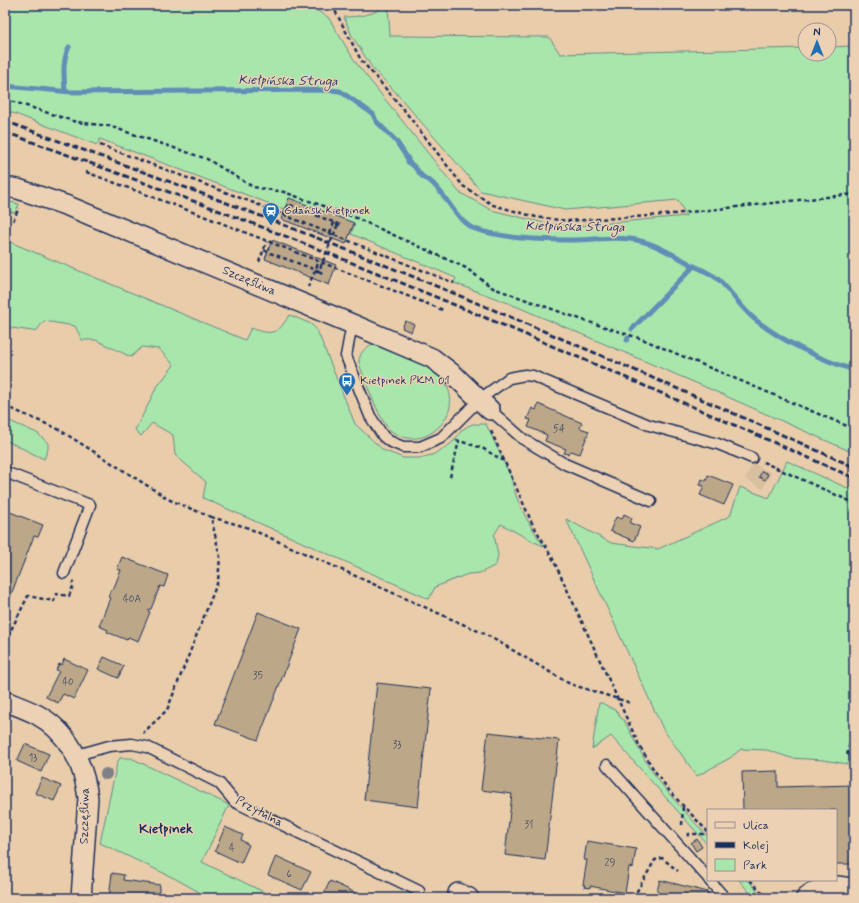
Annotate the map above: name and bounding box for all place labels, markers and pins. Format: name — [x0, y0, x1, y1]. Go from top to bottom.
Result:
station icon: Gdańsk Kiełpinek — [261, 201, 281, 226]
place label: Gdańsk Kiełpinek — [284, 203, 370, 219]
bus stop icon: Kiełpinek PKM 01 — [337, 371, 357, 396]
place label: Kiełpinek PKM 01 — [360, 373, 450, 389]

